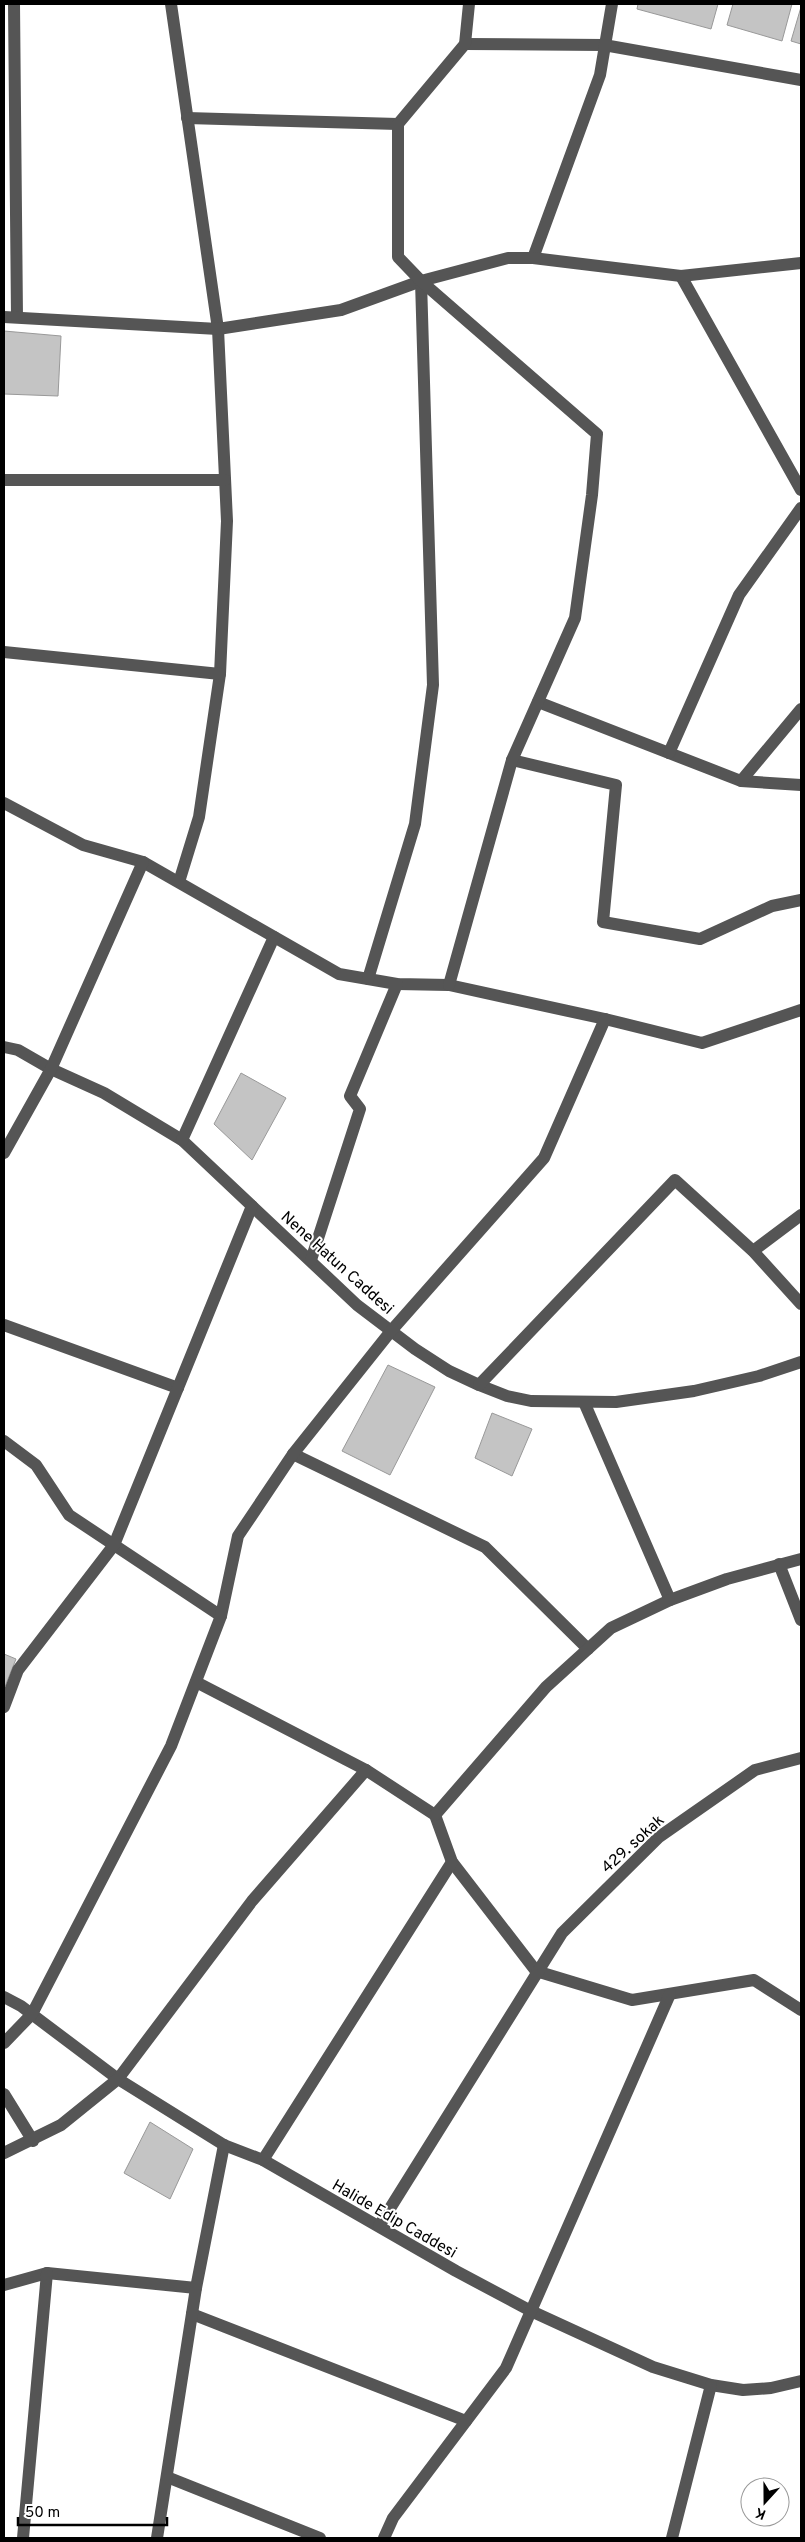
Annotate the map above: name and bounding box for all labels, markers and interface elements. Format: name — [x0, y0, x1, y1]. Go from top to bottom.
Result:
street label: Nene Hatun Caddesi — [276, 1207, 397, 1319]
street label: 429. sokak — [598, 1811, 669, 1878]
street label: Halide Edip Caddesi — [328, 2176, 460, 2264]
north arrow — [740, 2477, 790, 2527]
scale bar — [18, 2494, 166, 2526]
text: K — [753, 2503, 769, 2522]
text: 50 m — [25, 2504, 60, 2523]

